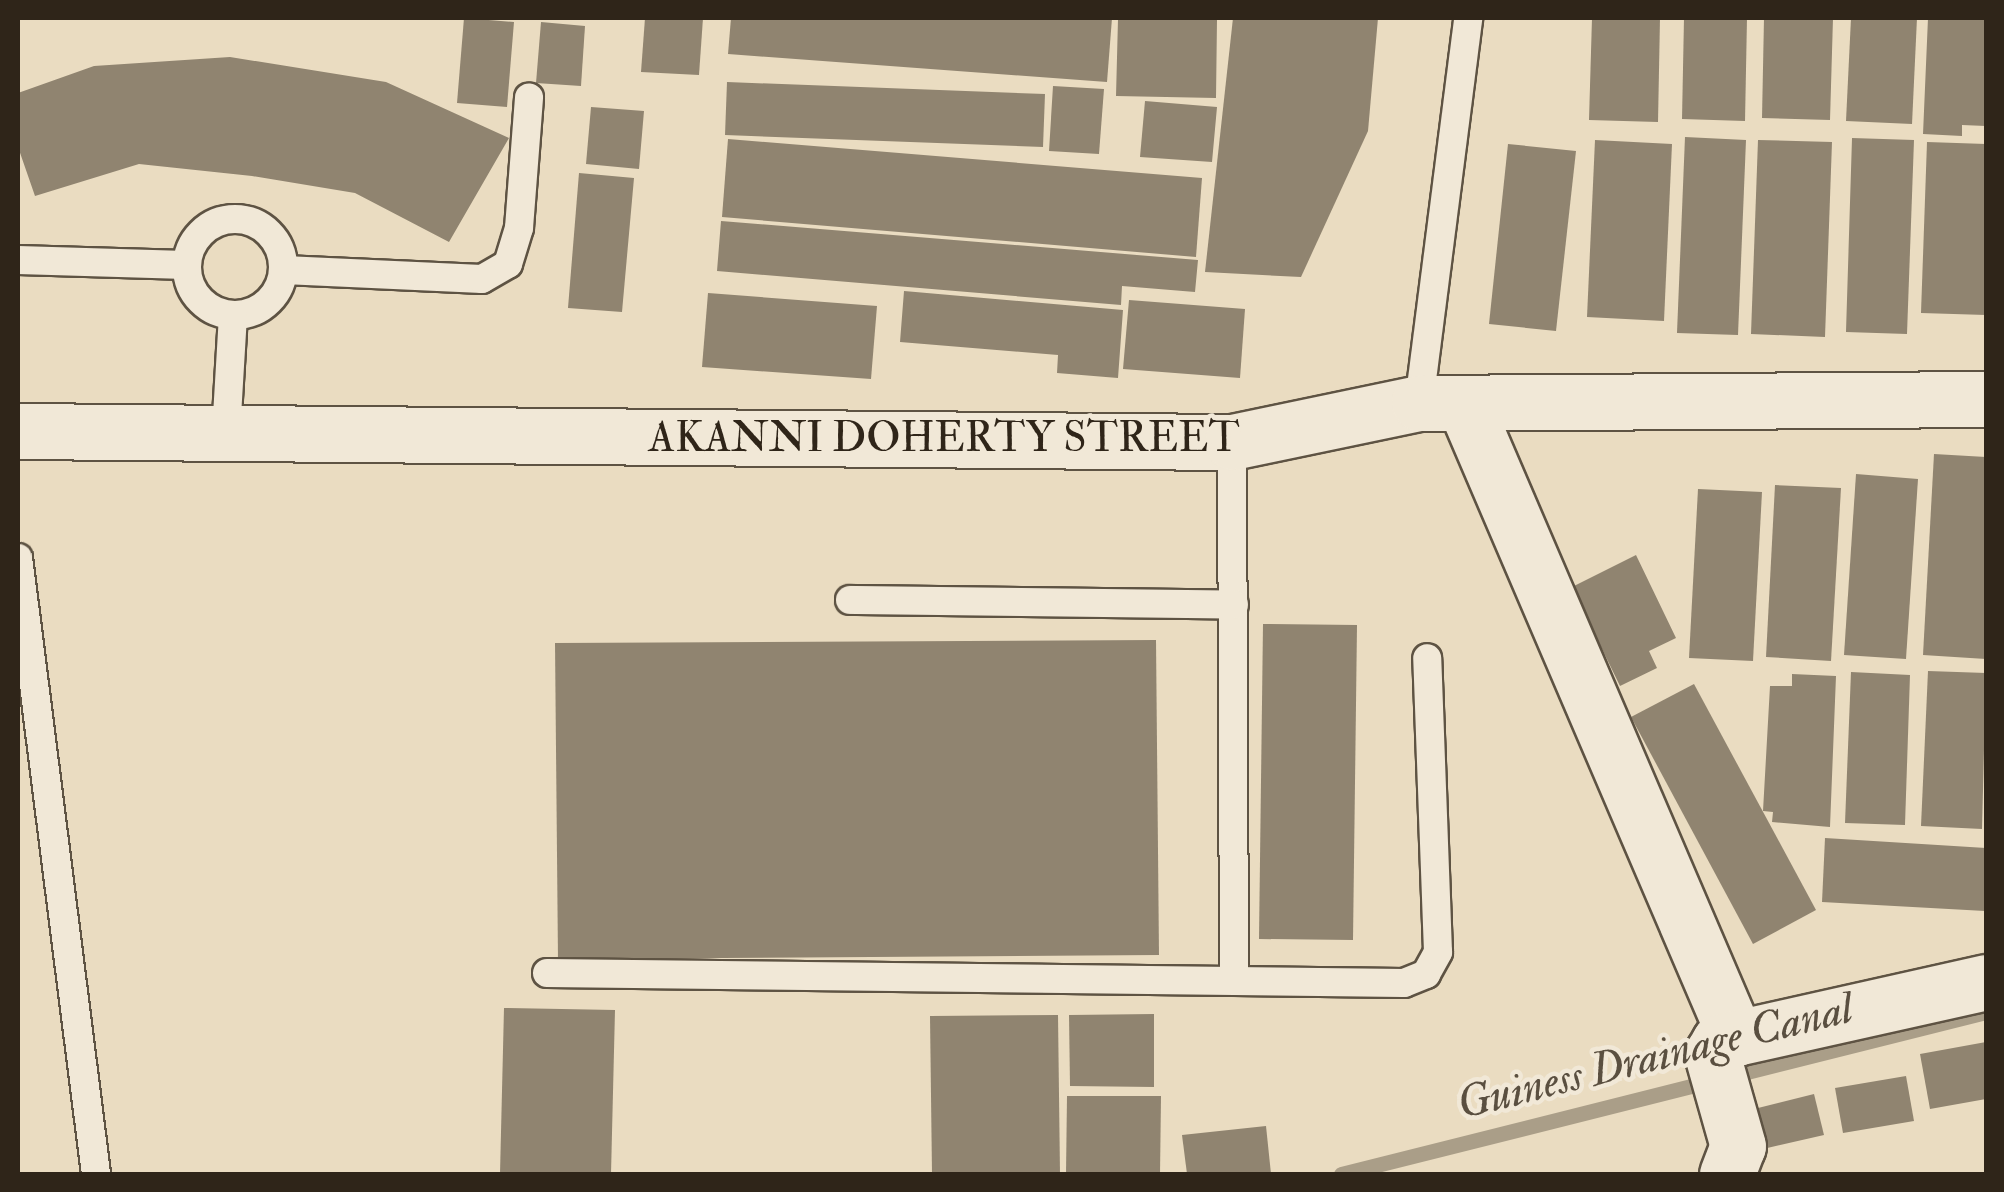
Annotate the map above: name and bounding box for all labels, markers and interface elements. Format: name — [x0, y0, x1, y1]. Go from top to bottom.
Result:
street label: AKANNI DOHERTY STREET — [648, 413, 1240, 463]
water label: Guiness Drainage Canal — [1452, 982, 1858, 1132]

